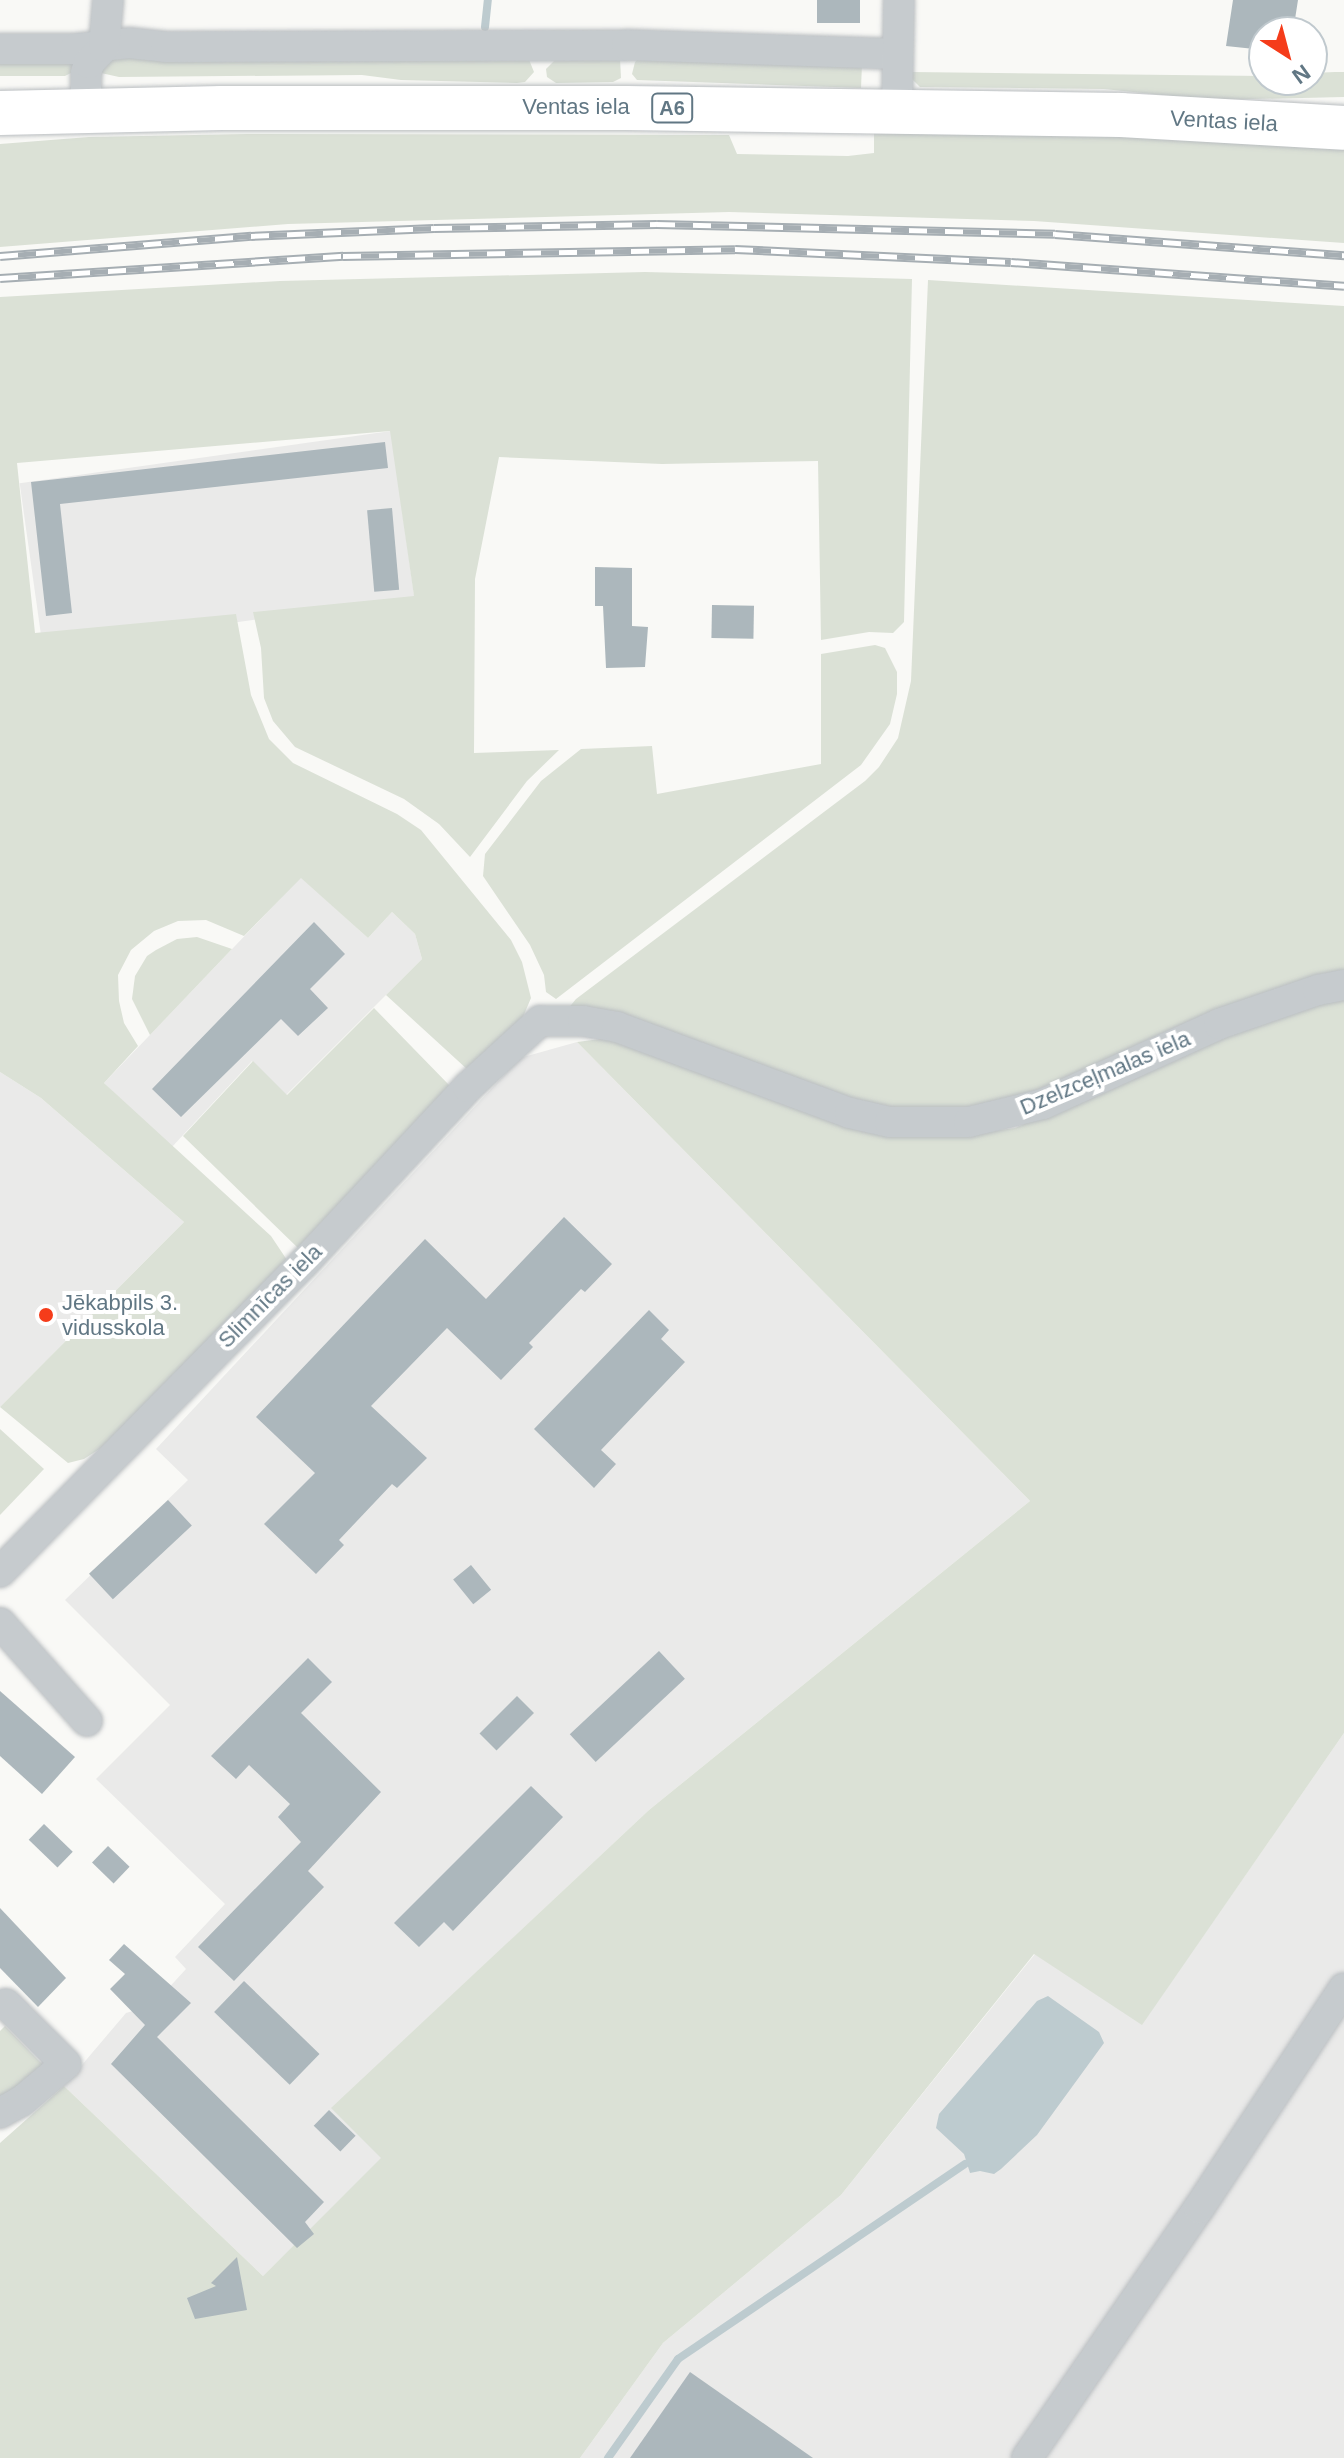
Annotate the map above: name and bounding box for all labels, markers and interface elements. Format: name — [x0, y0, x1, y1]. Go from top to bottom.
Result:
north arrow — [1248, 16, 1328, 96]
text: N — [1287, 59, 1315, 89]
road number: A6 — [650, 92, 694, 124]
street label: Ventas iela — [522, 94, 630, 120]
street label: Ventas iela — [1170, 105, 1278, 137]
street label: Dzelzceļmalas iela — [1016, 1025, 1194, 1121]
street label: Slimnīcas iela — [213, 1239, 327, 1353]
place label: Jēkabpils 3. vidusskola — [62, 1289, 178, 1340]
marker: Jēkabpils 3. vidusskola — [37, 1306, 55, 1324]

